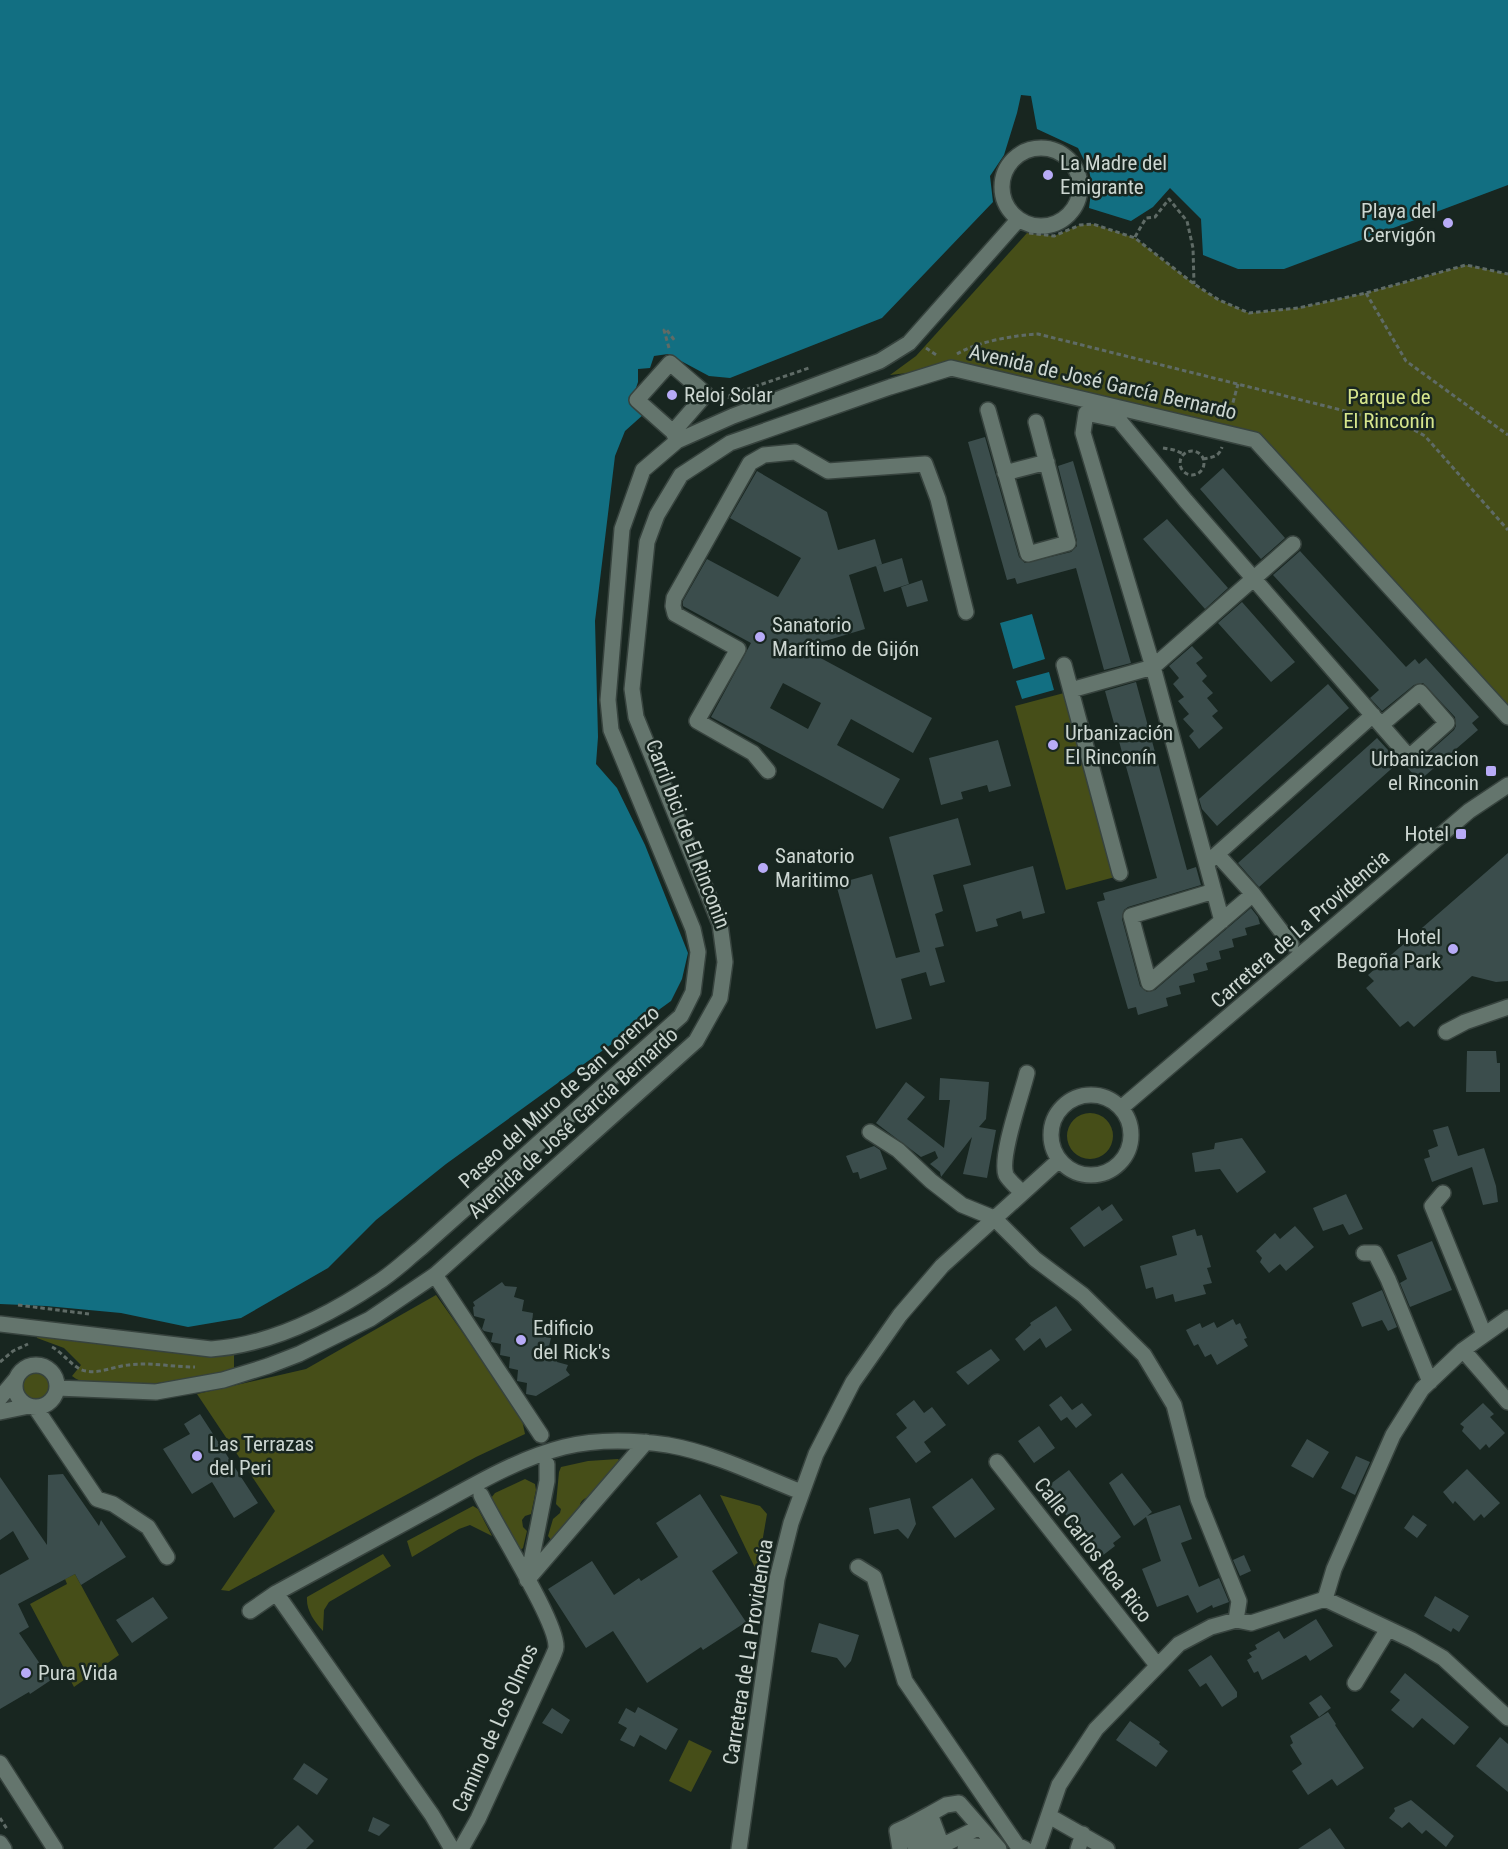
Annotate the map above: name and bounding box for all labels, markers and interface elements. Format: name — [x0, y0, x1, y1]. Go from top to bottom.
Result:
place label: La Madre del Emigrante — [1060, 151, 1167, 199]
marker: La Madre del Emigrante — [1041, 168, 1055, 182]
place label: Playa del Cervigón — [1361, 199, 1436, 247]
marker: Playa del Cervigón — [1441, 216, 1455, 230]
street label: Avenida de José García Bernardo — [967, 340, 1239, 424]
place label: Reloj Solar — [684, 383, 773, 407]
park label: Parque de El Rinconín — [1343, 385, 1435, 433]
marker: Reloj Solar — [665, 388, 679, 402]
place label: Sanatorio Marítimo de Gijón — [772, 613, 919, 661]
marker: Sanatorio Marítimo de Gijón — [753, 630, 767, 644]
place label: Urbanización El Rinconín — [1065, 721, 1173, 769]
street label: Carril bici de El Rinconin — [641, 736, 735, 932]
marker: Urbanización El Rinconín — [1046, 738, 1060, 752]
place label: Urbanizacion el Rinconin — [1371, 747, 1479, 795]
marker: Urbanizacion el Rinconin — [1484, 764, 1498, 778]
place label: Hotel — [1405, 822, 1449, 846]
marker: Hotel — [1454, 827, 1468, 841]
place label: Sanatorio Maritimo — [775, 844, 855, 892]
street label: Carretera de La Providencia — [1206, 845, 1394, 1013]
marker: Sanatorio Maritimo — [756, 861, 770, 875]
place label: Hotel Begoña Park — [1336, 925, 1442, 973]
marker: Hotel Begoña Park — [1446, 942, 1460, 956]
street label: Paseo del Muro de San Lorenzo — [454, 1001, 664, 1193]
street label: Avenida de José García Bernardo — [463, 1022, 683, 1224]
place label: Edificio del Rick's — [533, 1316, 610, 1364]
marker: Edificio del Rick's — [514, 1333, 528, 1347]
place label: Las Terrazas del Peri — [209, 1432, 314, 1480]
marker: Las Terrazas del Peri — [190, 1449, 204, 1463]
street label: Calle Carlos Roa Rico — [1029, 1473, 1157, 1627]
street label: Carretera de La Providencia — [718, 1537, 778, 1767]
street label: Camino de Los Olmos — [447, 1640, 543, 1816]
place label: Pura Vida — [38, 1661, 118, 1685]
marker: Pura Vida — [19, 1666, 33, 1680]

